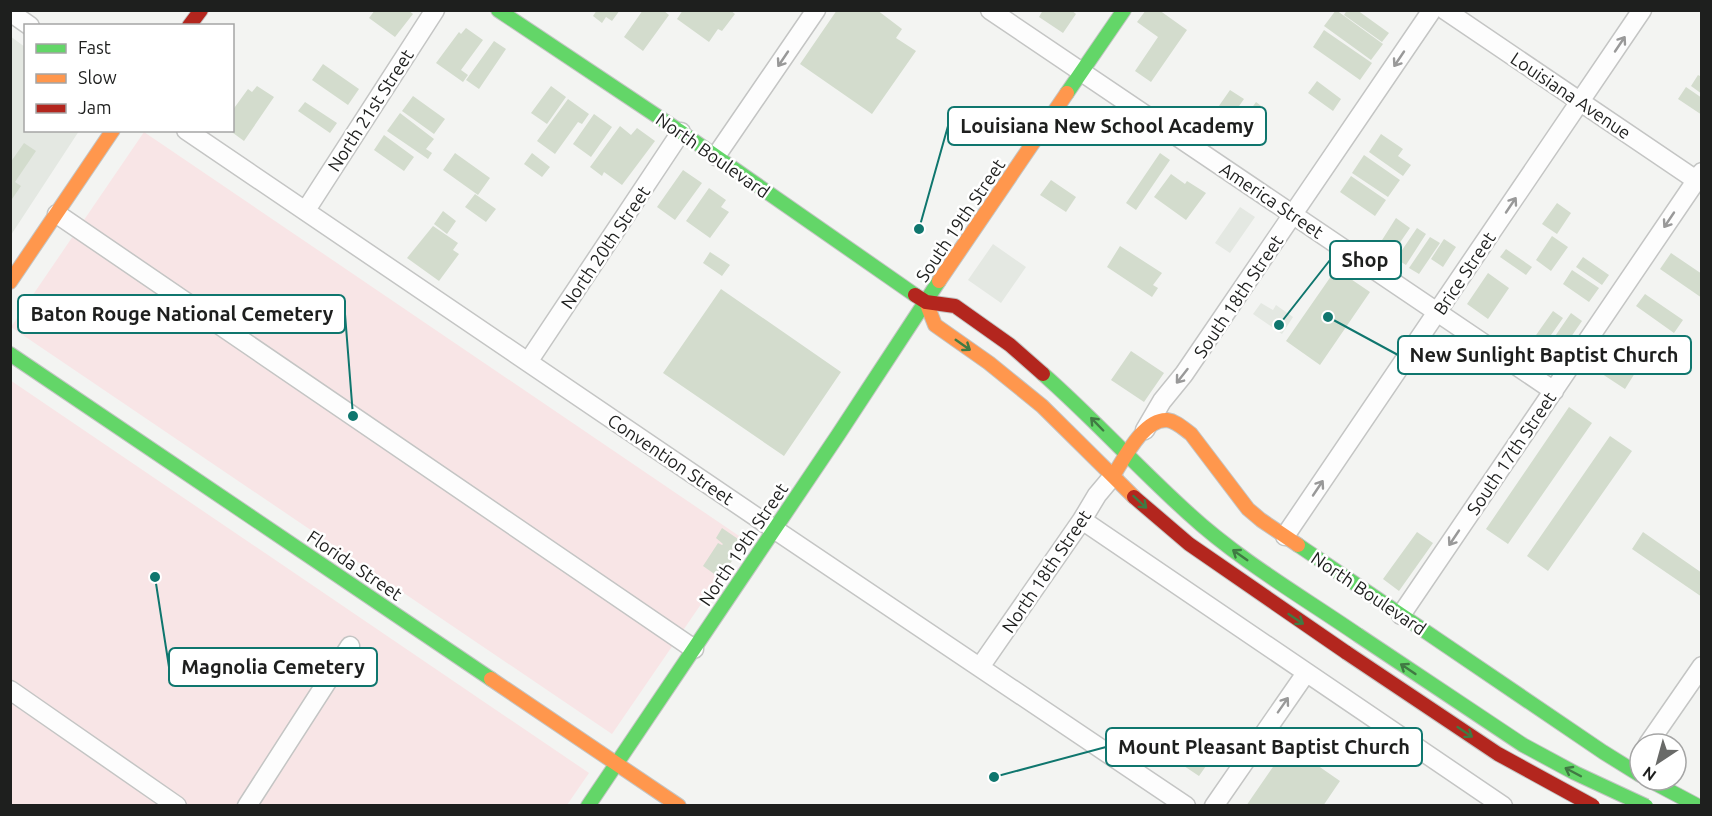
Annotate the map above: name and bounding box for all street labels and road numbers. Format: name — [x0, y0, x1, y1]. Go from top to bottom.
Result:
street label: North 21st Street — [323, 45, 417, 175]
street label: Louisiana Avenue — [1507, 48, 1635, 142]
street label: North Boulevard — [652, 108, 774, 202]
street label: South 19th Street — [912, 155, 1008, 285]
street label: America Street — [1217, 158, 1327, 242]
street label: North 20th Street — [557, 182, 653, 312]
street label: Brice Street — [1429, 228, 1499, 318]
street label: South 18th Street — [1190, 231, 1286, 361]
street label: South 17th Street — [1463, 388, 1559, 518]
street label: Convention Street — [604, 409, 738, 509]
street label: North 19th Street — [695, 479, 791, 609]
street label: North 18th Street — [998, 506, 1094, 636]
street label: Florida Street — [304, 526, 406, 604]
street label: North Boulevard — [1308, 547, 1430, 639]

